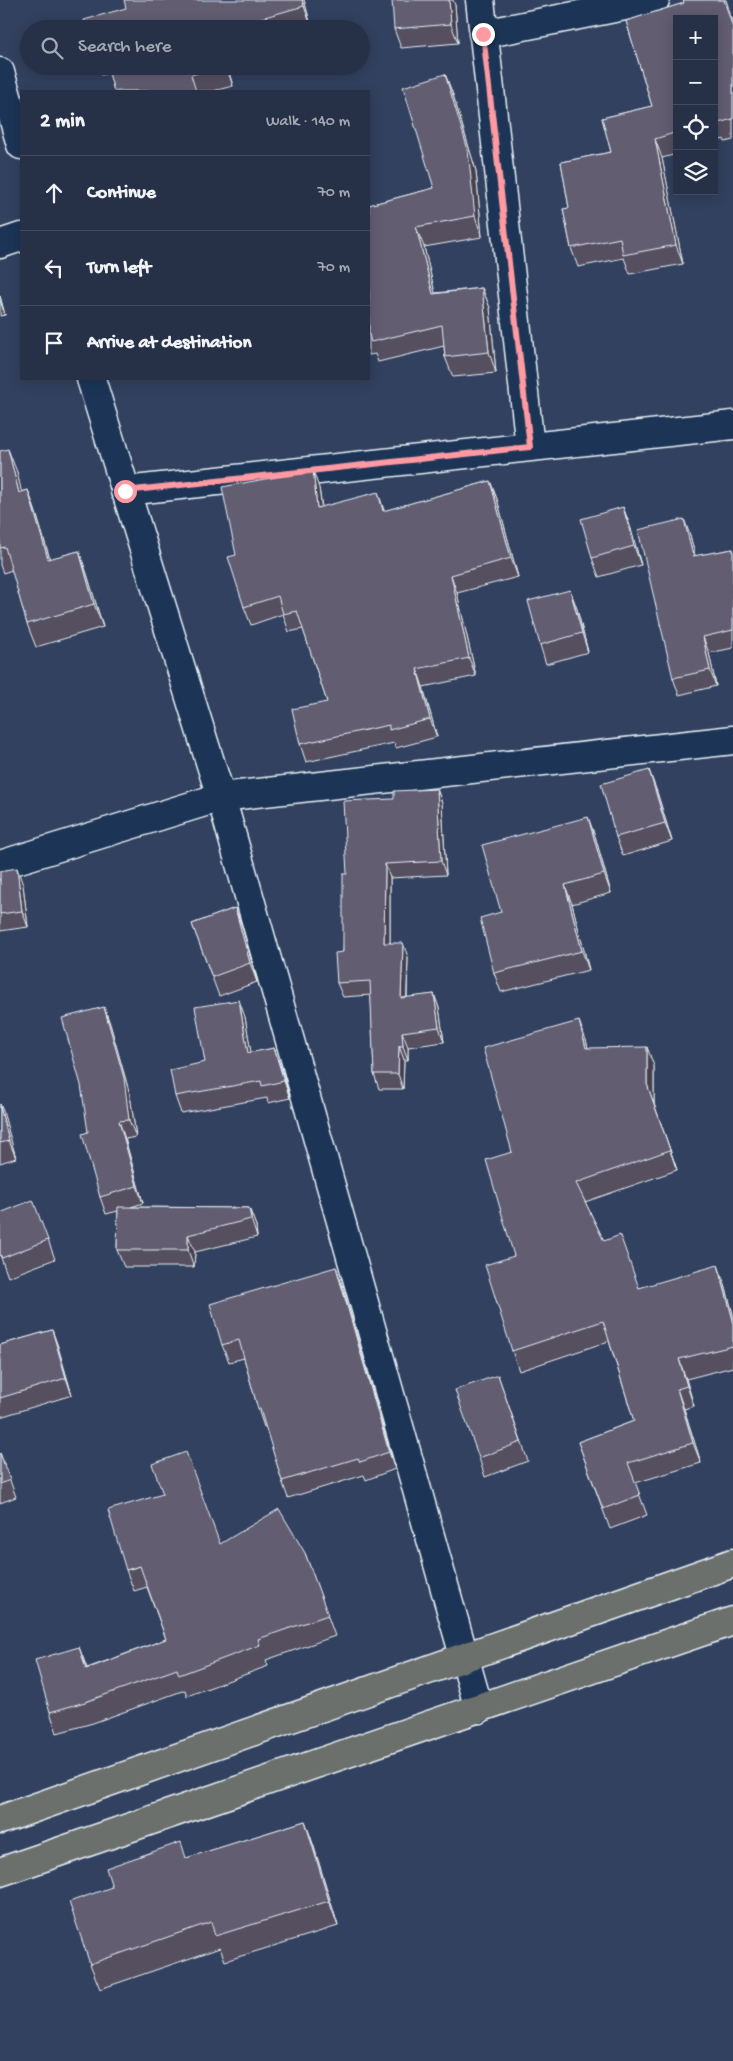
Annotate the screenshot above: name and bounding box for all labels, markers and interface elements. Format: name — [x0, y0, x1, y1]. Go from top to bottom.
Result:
map controls — [673, 15, 718, 195]
button: + — [673, 15, 718, 60]
search box — [20, 20, 370, 75]
route end — [472, 23, 495, 46]
icon: search — [38, 34, 66, 62]
text: Search here — [78, 36, 172, 59]
button: − — [673, 60, 718, 105]
button: locate — [673, 105, 718, 150]
text: 2 min — [40, 110, 85, 135]
text: Walk · 140 m — [266, 113, 350, 132]
button: layers — [673, 150, 718, 195]
icon: ahead — [40, 179, 68, 207]
text: Continue — [87, 182, 156, 205]
text: 70 m — [317, 184, 350, 203]
icon: left — [40, 254, 68, 282]
text: Turn left — [87, 257, 151, 280]
text: 70 m — [317, 259, 350, 278]
icon: arrive — [40, 329, 68, 357]
text: Arrive at destination — [87, 332, 251, 355]
route start — [114, 480, 137, 503]

